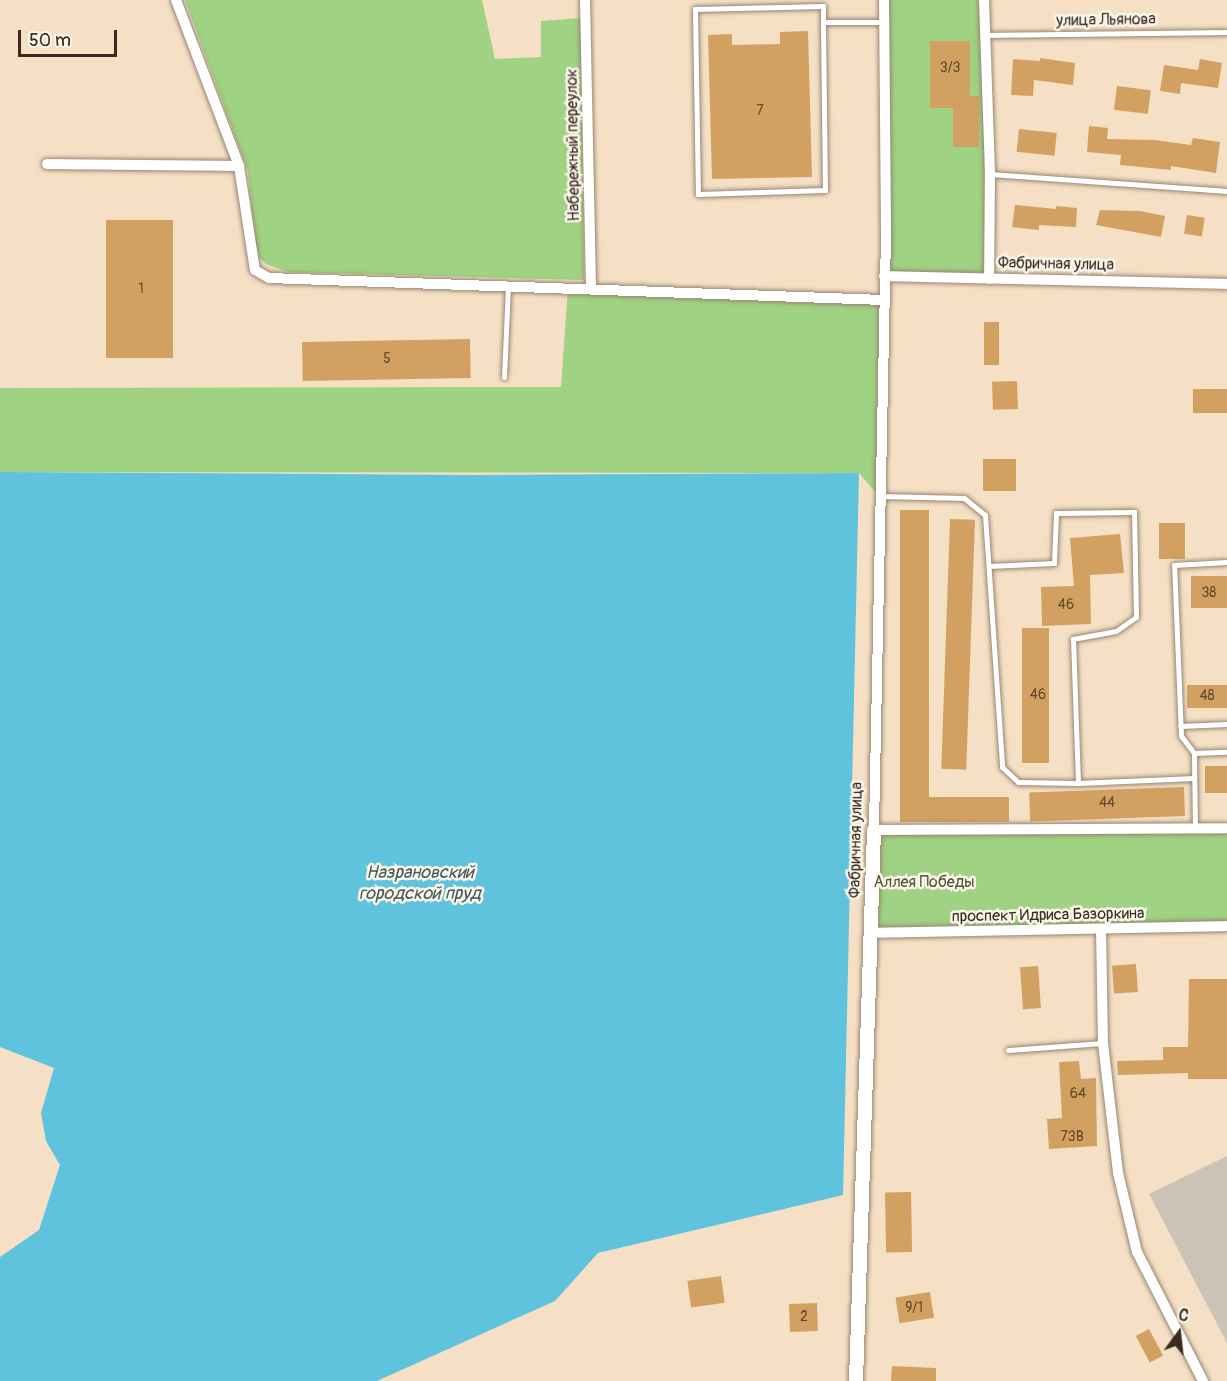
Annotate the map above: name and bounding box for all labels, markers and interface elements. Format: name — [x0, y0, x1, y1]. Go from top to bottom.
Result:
street label: улица Льянова — [1056, 10, 1156, 30]
scale bar — [21, 18, 120, 56]
text: 50 m — [29, 29, 71, 52]
house number: 3/3 — [940, 60, 960, 76]
street label: Набережный переулок — [562, 68, 584, 222]
house number: 7 — [756, 103, 764, 119]
street label: Фабричная улица — [998, 253, 1114, 275]
house number: 1 — [138, 281, 144, 297]
house number: 5 — [383, 351, 391, 367]
house number: 38 — [1202, 585, 1216, 601]
house number: 46 — [1058, 597, 1074, 613]
house number: 46 — [1030, 687, 1046, 703]
house number: 48 — [1199, 688, 1215, 704]
street label: Фабричная улица — [845, 782, 867, 898]
house number: 44 — [1099, 795, 1115, 811]
water label: Назрановский городской пруд — [359, 863, 481, 906]
park label: Аллея Победы — [873, 872, 975, 892]
street label: проспект Идриса Базоркина — [951, 904, 1145, 926]
house number: 64 — [1070, 1086, 1086, 1102]
house number: 73В — [1060, 1129, 1084, 1145]
house number: 9/1 — [905, 1300, 923, 1316]
north arrow — [1149, 1303, 1209, 1363]
text: С — [1176, 1305, 1191, 1327]
house number: 2 — [800, 1309, 808, 1325]

